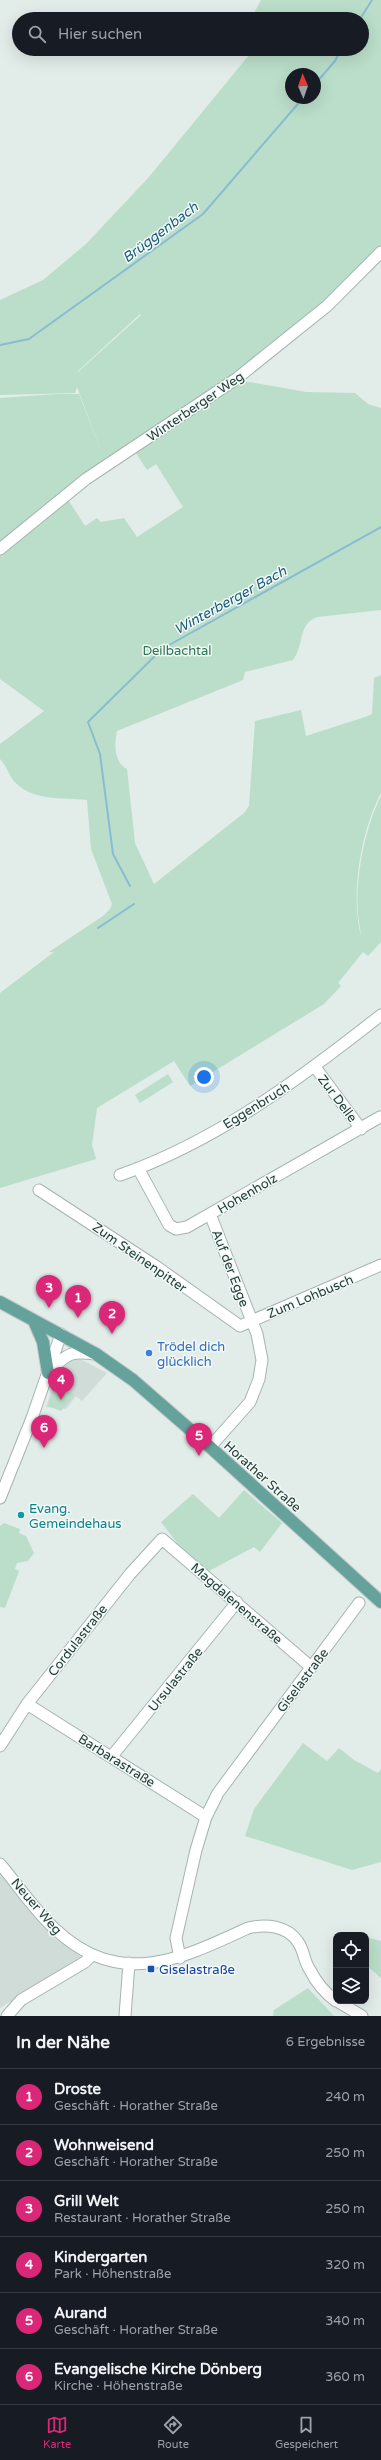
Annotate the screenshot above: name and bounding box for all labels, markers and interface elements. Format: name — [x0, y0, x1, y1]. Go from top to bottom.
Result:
search box — [12, 12, 369, 56]
icon: search — [26, 23, 48, 45]
text: Hier suchen — [58, 25, 142, 43]
north arrow — [285, 68, 321, 104]
water label: Brüggenbach — [119, 198, 202, 266]
street label: Winterberger Weg — [144, 368, 247, 445]
water label: Winterberger Bach — [171, 562, 290, 638]
park label: Deilbachtal — [142, 643, 212, 659]
your location — [194, 1067, 214, 1087]
street label: Zur Delle — [314, 1072, 360, 1125]
street label: Eggenbruch — [220, 1079, 293, 1133]
street label: Hohenholz — [215, 1170, 280, 1217]
street label: Zum Steinenpitter — [89, 1219, 190, 1296]
street label: Auf der Egge — [208, 1227, 252, 1309]
street label: Zum Lohbusch — [265, 1272, 356, 1322]
pin: 3 — [36, 1275, 62, 1308]
pin: 1 — [65, 1285, 91, 1318]
pin: 2 — [99, 1301, 125, 1334]
place label: Trödel dich glücklich — [157, 1339, 225, 1370]
marker: Trödel dich glücklich — [144, 1348, 154, 1358]
pin: 4 — [48, 1367, 74, 1400]
pin: 6 — [31, 1415, 57, 1448]
pin: 5 — [186, 1423, 212, 1456]
street label: Horather Straße — [220, 1438, 304, 1516]
place label: Evang. Gemeindehaus — [29, 1501, 122, 1532]
marker: Evang. Gemeindehaus — [16, 1510, 26, 1520]
street label: Magdalenenstraße — [187, 1560, 285, 1648]
street label: Cordulastraße — [45, 1601, 111, 1680]
street label: Ursulastraße — [145, 1644, 207, 1715]
street label: Giselastraße — [274, 1645, 332, 1716]
street label: Barbarastraße — [75, 1731, 158, 1791]
street label: Neuer Weg — [7, 1875, 65, 1938]
map controls — [333, 1932, 369, 2004]
button: locate — [333, 1932, 369, 1968]
place label: Giselastraße — [159, 1962, 235, 1978]
marker: Giselastraße — [146, 1964, 156, 1974]
button: layers — [333, 1968, 369, 2004]
text: In der Nähe — [16, 2032, 110, 2053]
text: 6 Ergebnisse — [286, 2034, 365, 2050]
text: Droste — [54, 2080, 101, 2098]
text: 1 — [25, 2089, 33, 2105]
text: 240 m — [325, 2089, 365, 2105]
text: Geschäft · Horather Straße — [54, 2098, 218, 2114]
text: Wohnweisend — [54, 2136, 154, 2154]
text: 2 — [25, 2145, 33, 2161]
text: 250 m — [325, 2145, 365, 2161]
text: Geschäft · Horather Straße — [54, 2154, 218, 2170]
text: Grill Welt — [54, 2192, 119, 2210]
text: 3 — [25, 2201, 33, 2217]
text: 250 m — [325, 2201, 365, 2217]
text: Restaurant · Horather Straße — [54, 2210, 231, 2226]
text: Kindergarten — [54, 2248, 147, 2266]
text: 4 — [25, 2257, 33, 2273]
text: 320 m — [325, 2257, 365, 2273]
text: Park · Höhenstraße — [54, 2266, 171, 2282]
text: Aurand — [54, 2304, 107, 2322]
text: 5 — [25, 2313, 33, 2329]
text: 340 m — [325, 2313, 365, 2329]
text: Geschäft · Horather Straße — [54, 2322, 218, 2338]
text: Evangelische Kirche Dönberg — [54, 2360, 262, 2378]
text: 6 — [25, 2369, 33, 2385]
text: 360 m — [325, 2369, 365, 2385]
text: Kirche · Höhenstraße — [54, 2378, 183, 2394]
tab: Karte — [43, 2414, 71, 2451]
tab: Route — [157, 2414, 189, 2451]
tab: Gespeichert — [275, 2414, 338, 2451]

